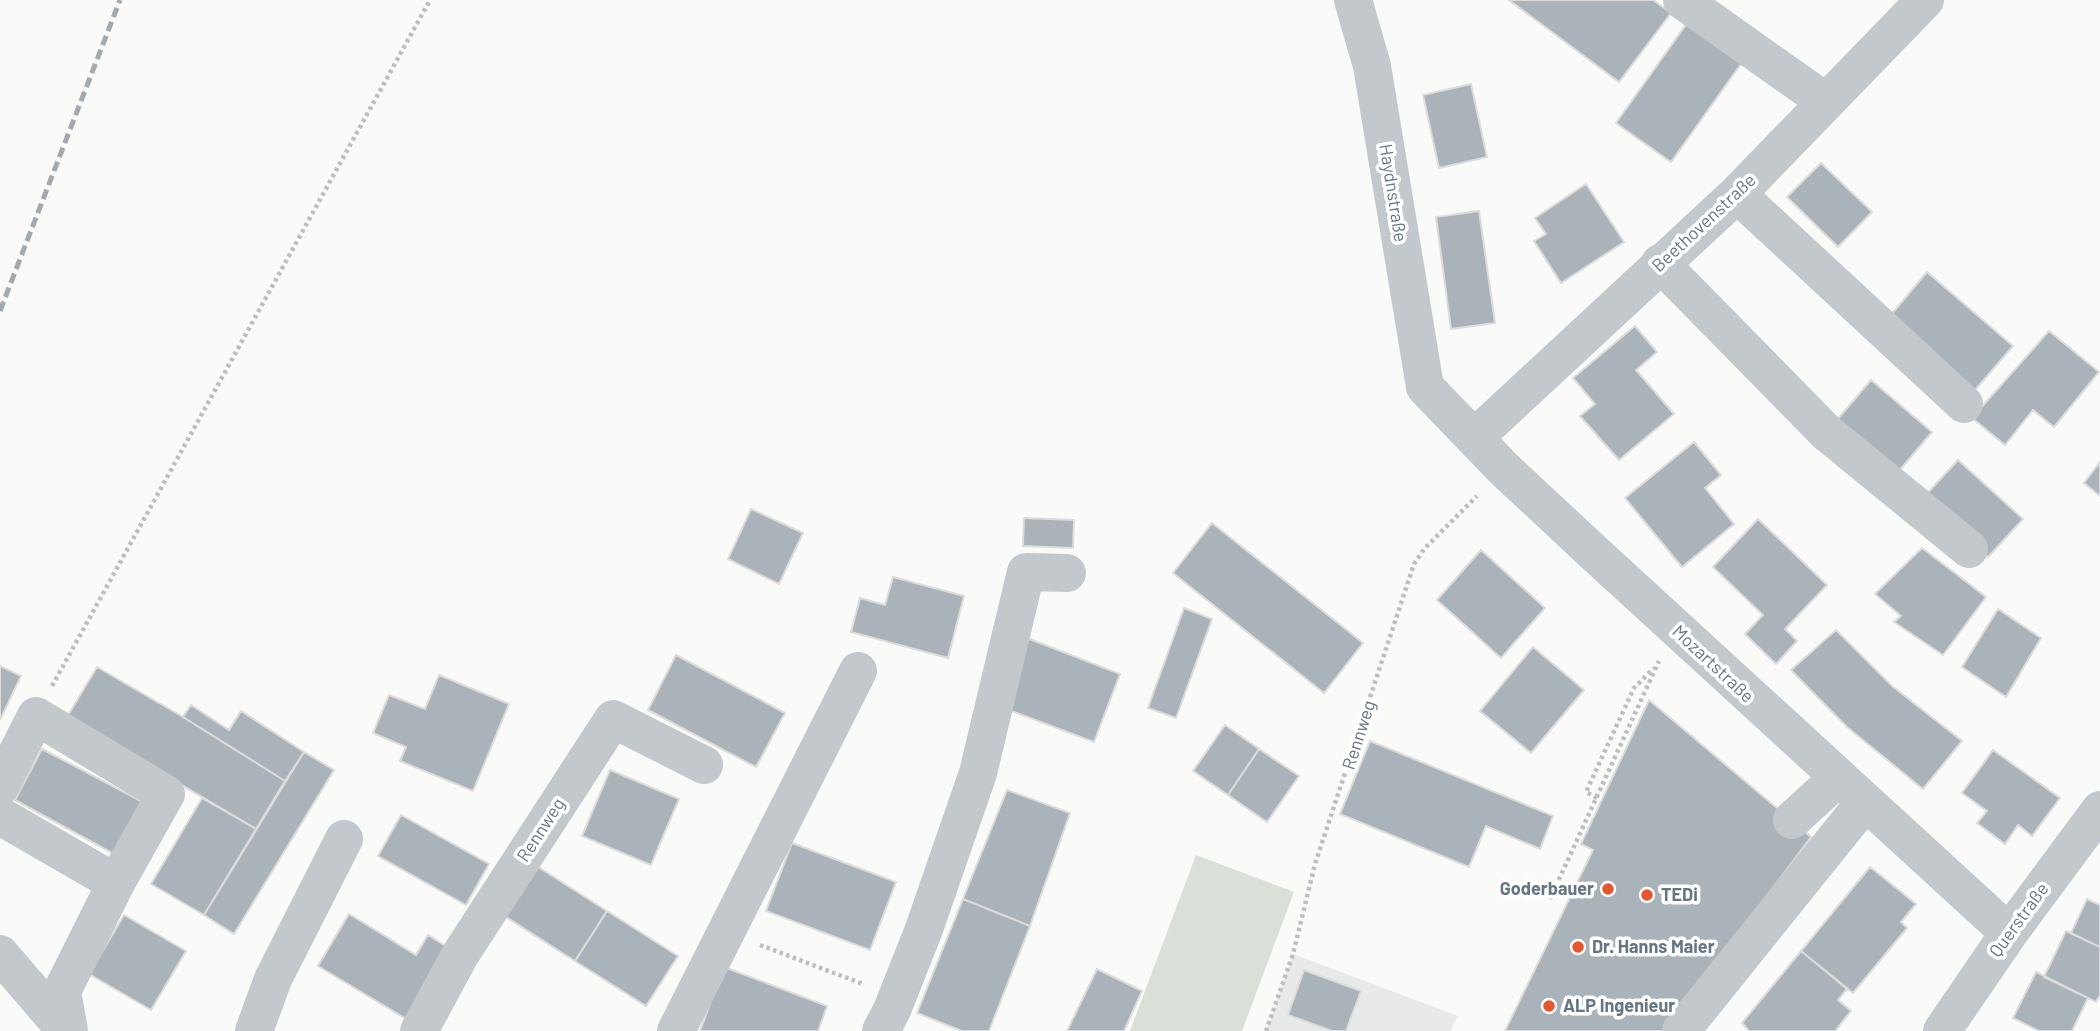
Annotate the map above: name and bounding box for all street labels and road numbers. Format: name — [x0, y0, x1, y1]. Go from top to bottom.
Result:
street label: Haydnstraße — [1375, 142, 1413, 243]
street label: Beethovenstraße — [1647, 169, 1760, 276]
street label: Mozartstraße — [1668, 620, 1759, 707]
street label: Rennweg — [1337, 697, 1380, 772]
street label: Rennweg — [511, 793, 569, 866]
street label: Querstraße — [1984, 878, 2053, 961]

